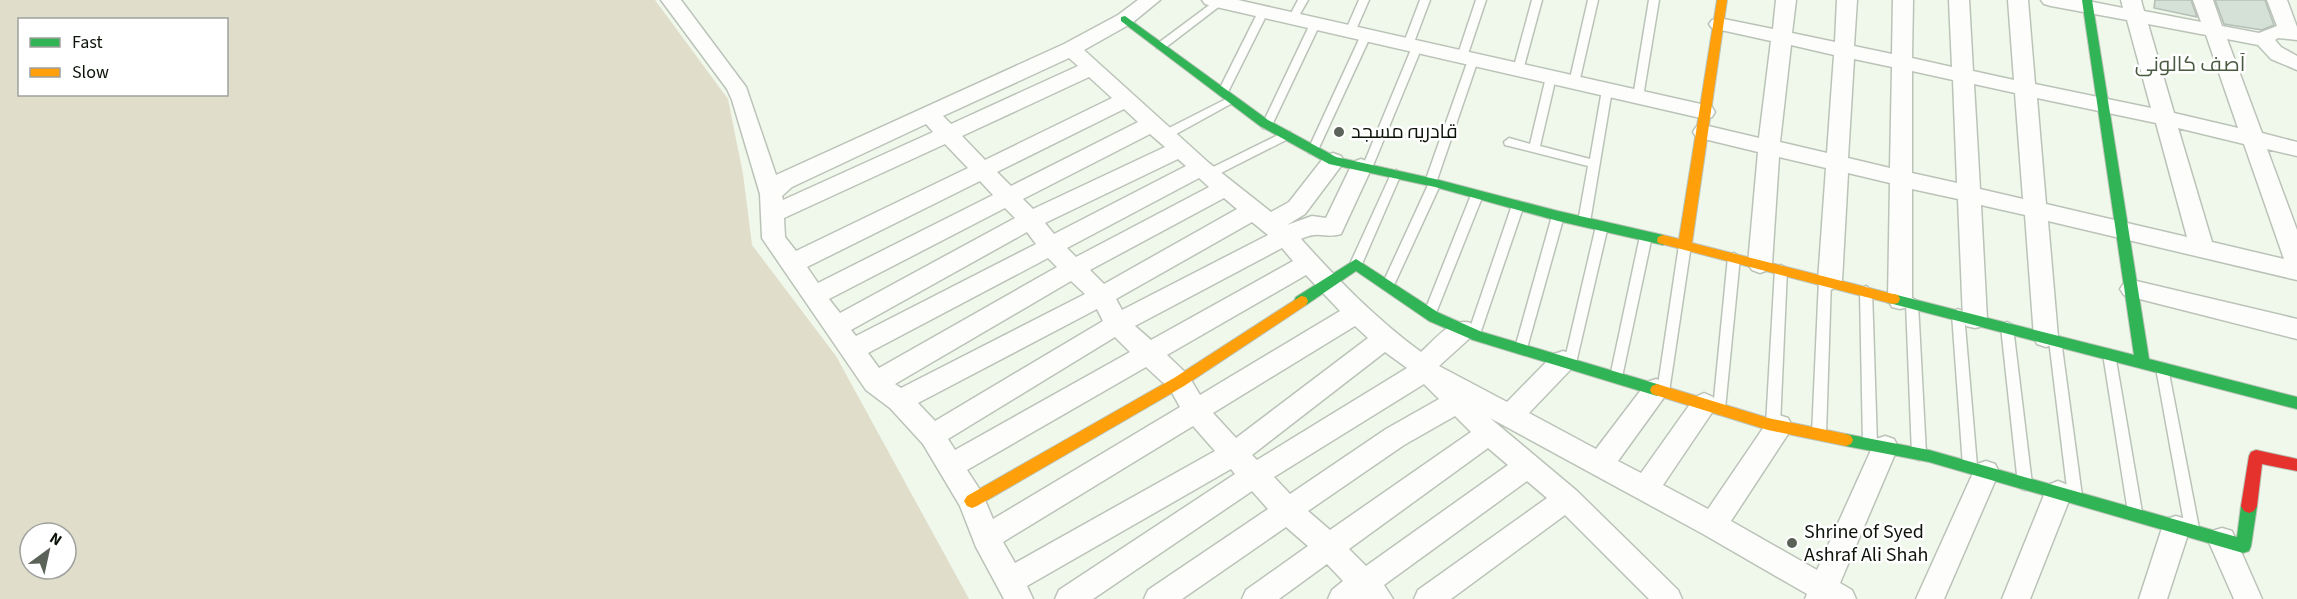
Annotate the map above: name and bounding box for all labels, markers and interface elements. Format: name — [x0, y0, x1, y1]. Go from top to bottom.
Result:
legend — [18, 18, 228, 96]
text: Fast — [72, 30, 103, 55]
district label: آصف کالونی — [2135, 49, 2246, 79]
text: Slow — [72, 60, 109, 85]
place label: قادریہ مسجد — [1351, 118, 1458, 146]
marker: قادریہ مسجد — [1332, 125, 1346, 139]
place label: Shrine of Syed Ashraf Ali Shah — [1804, 518, 1928, 569]
north arrow — [18, 521, 78, 581]
text: N — [45, 527, 66, 551]
marker: Shrine of Syed Ashraf Ali Shah — [1785, 536, 1799, 550]

